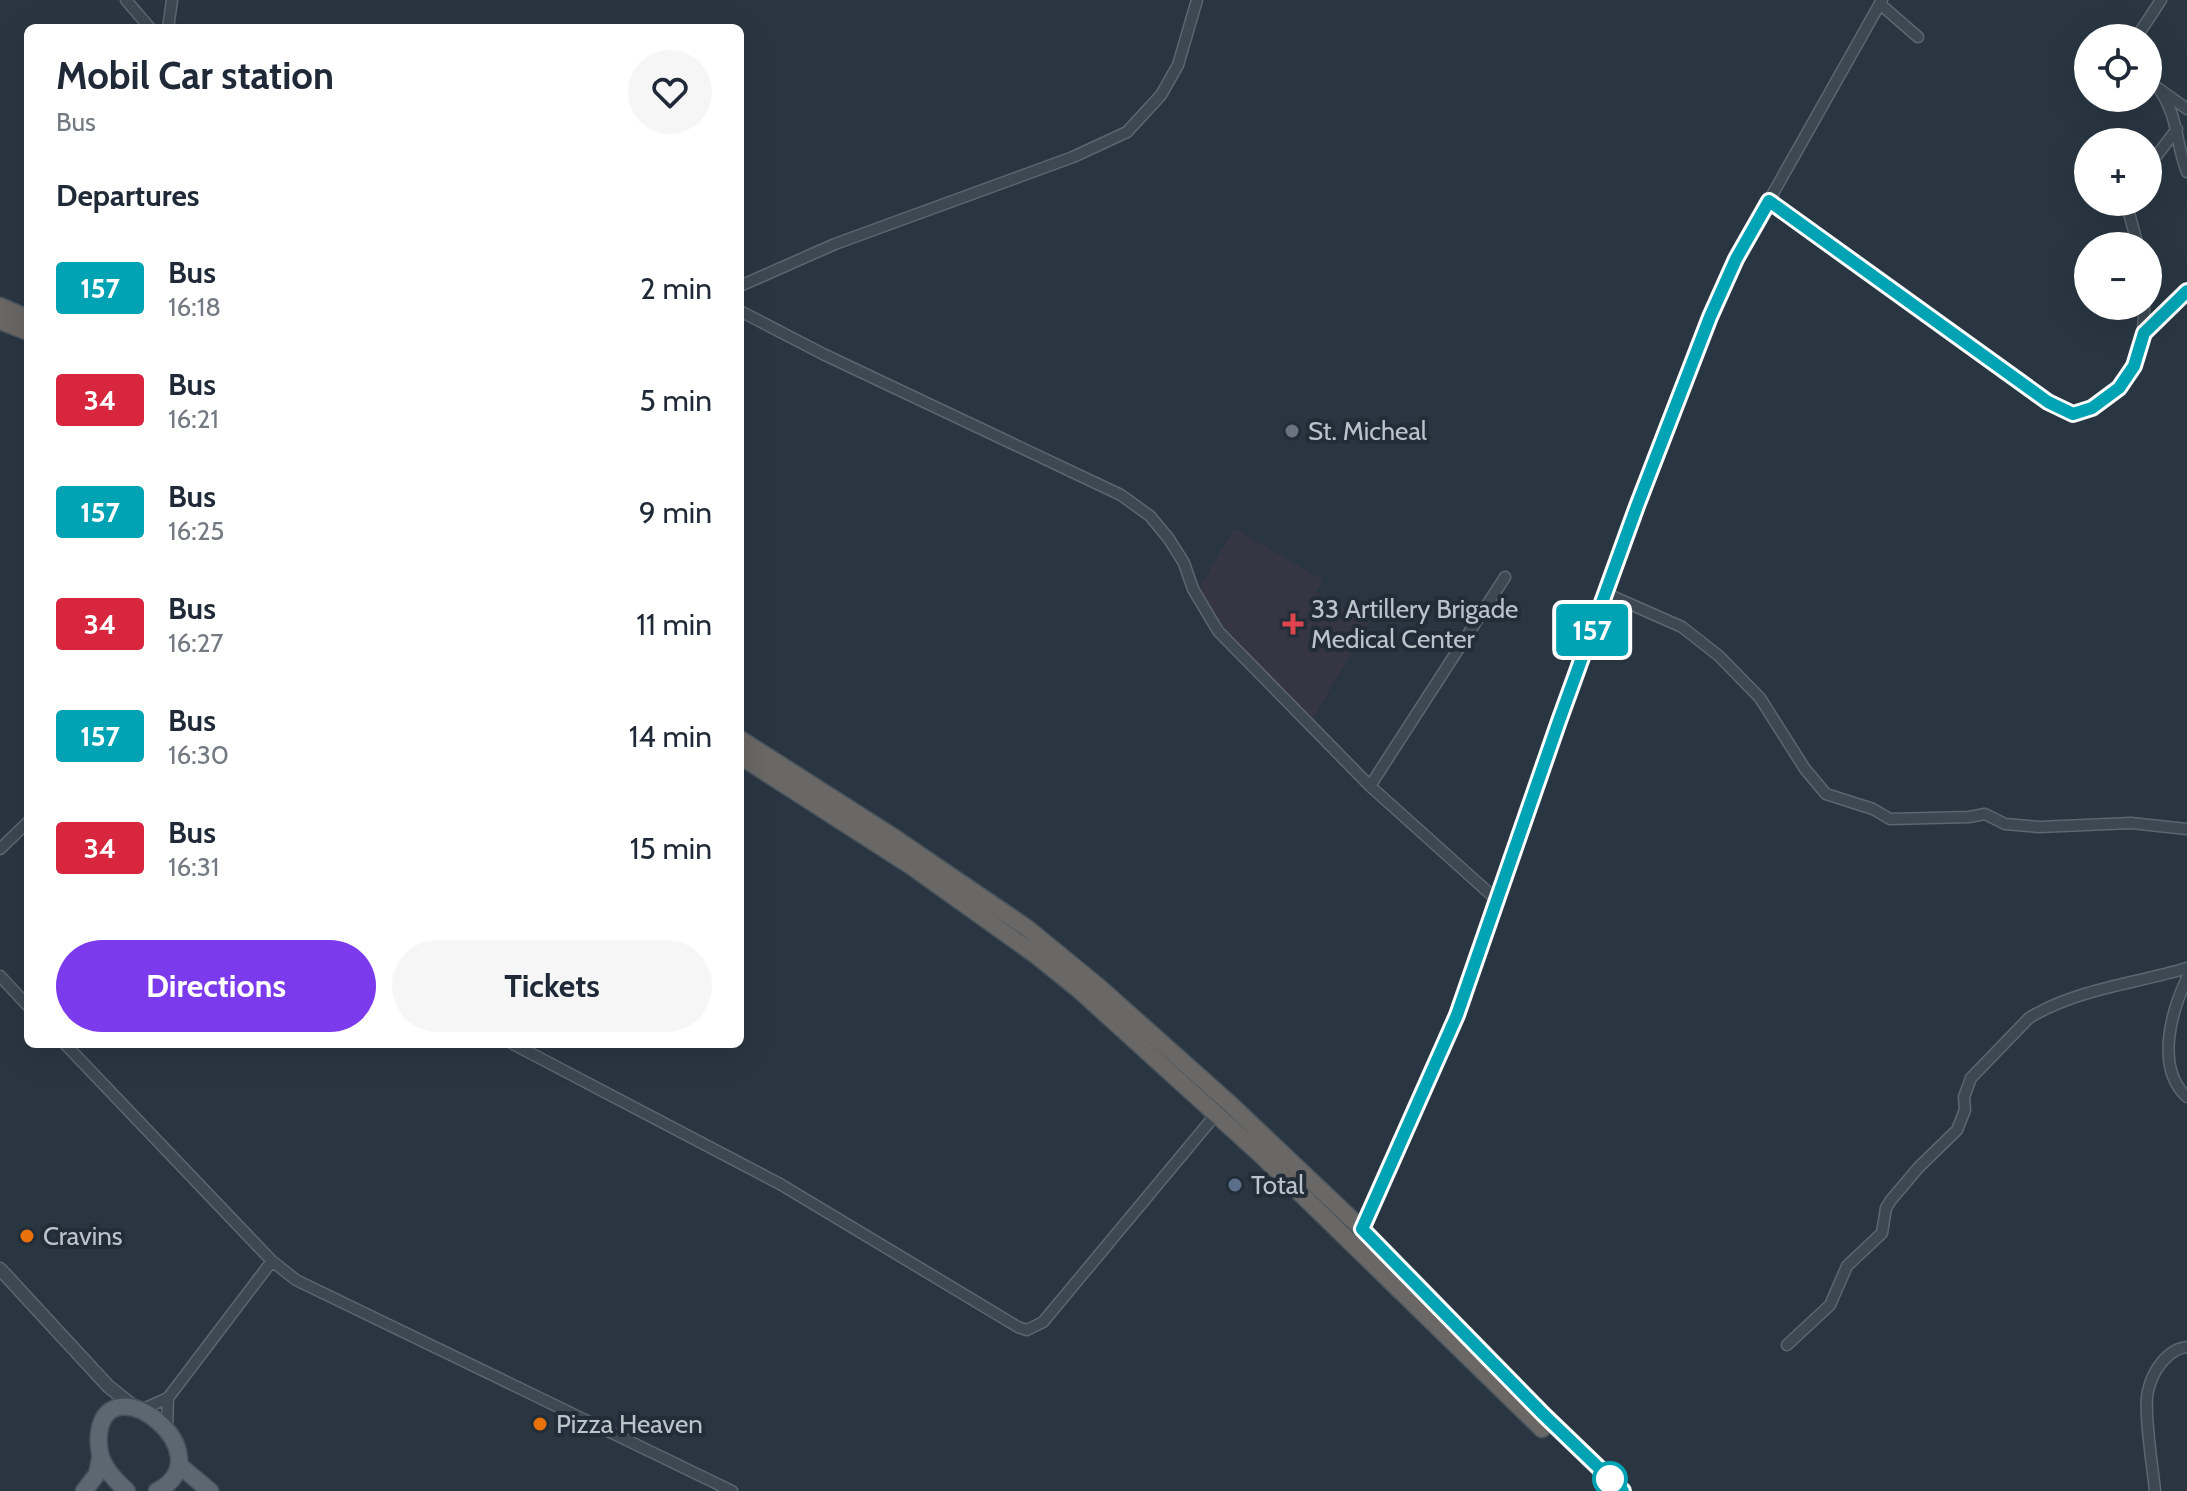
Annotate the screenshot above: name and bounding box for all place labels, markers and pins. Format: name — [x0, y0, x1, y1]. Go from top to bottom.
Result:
place label: St. Micheal — [1308, 415, 1427, 447]
marker: St. Micheal — [1283, 422, 1301, 440]
place label: 33 Artillery Brigade Medical Center — [1311, 593, 1518, 655]
marker: 33 Artillery Brigade Medical Center — [1282, 613, 1304, 635]
place label: Total — [1251, 1169, 1304, 1201]
marker: Total — [1226, 1176, 1244, 1194]
place label: Cravins — [43, 1220, 123, 1252]
marker: Cravins — [18, 1227, 36, 1245]
place label: Pizza Heaven — [556, 1408, 703, 1440]
marker: Pizza Heaven — [531, 1415, 549, 1433]
unlabelled marker — [1593, 1462, 1627, 1491]

